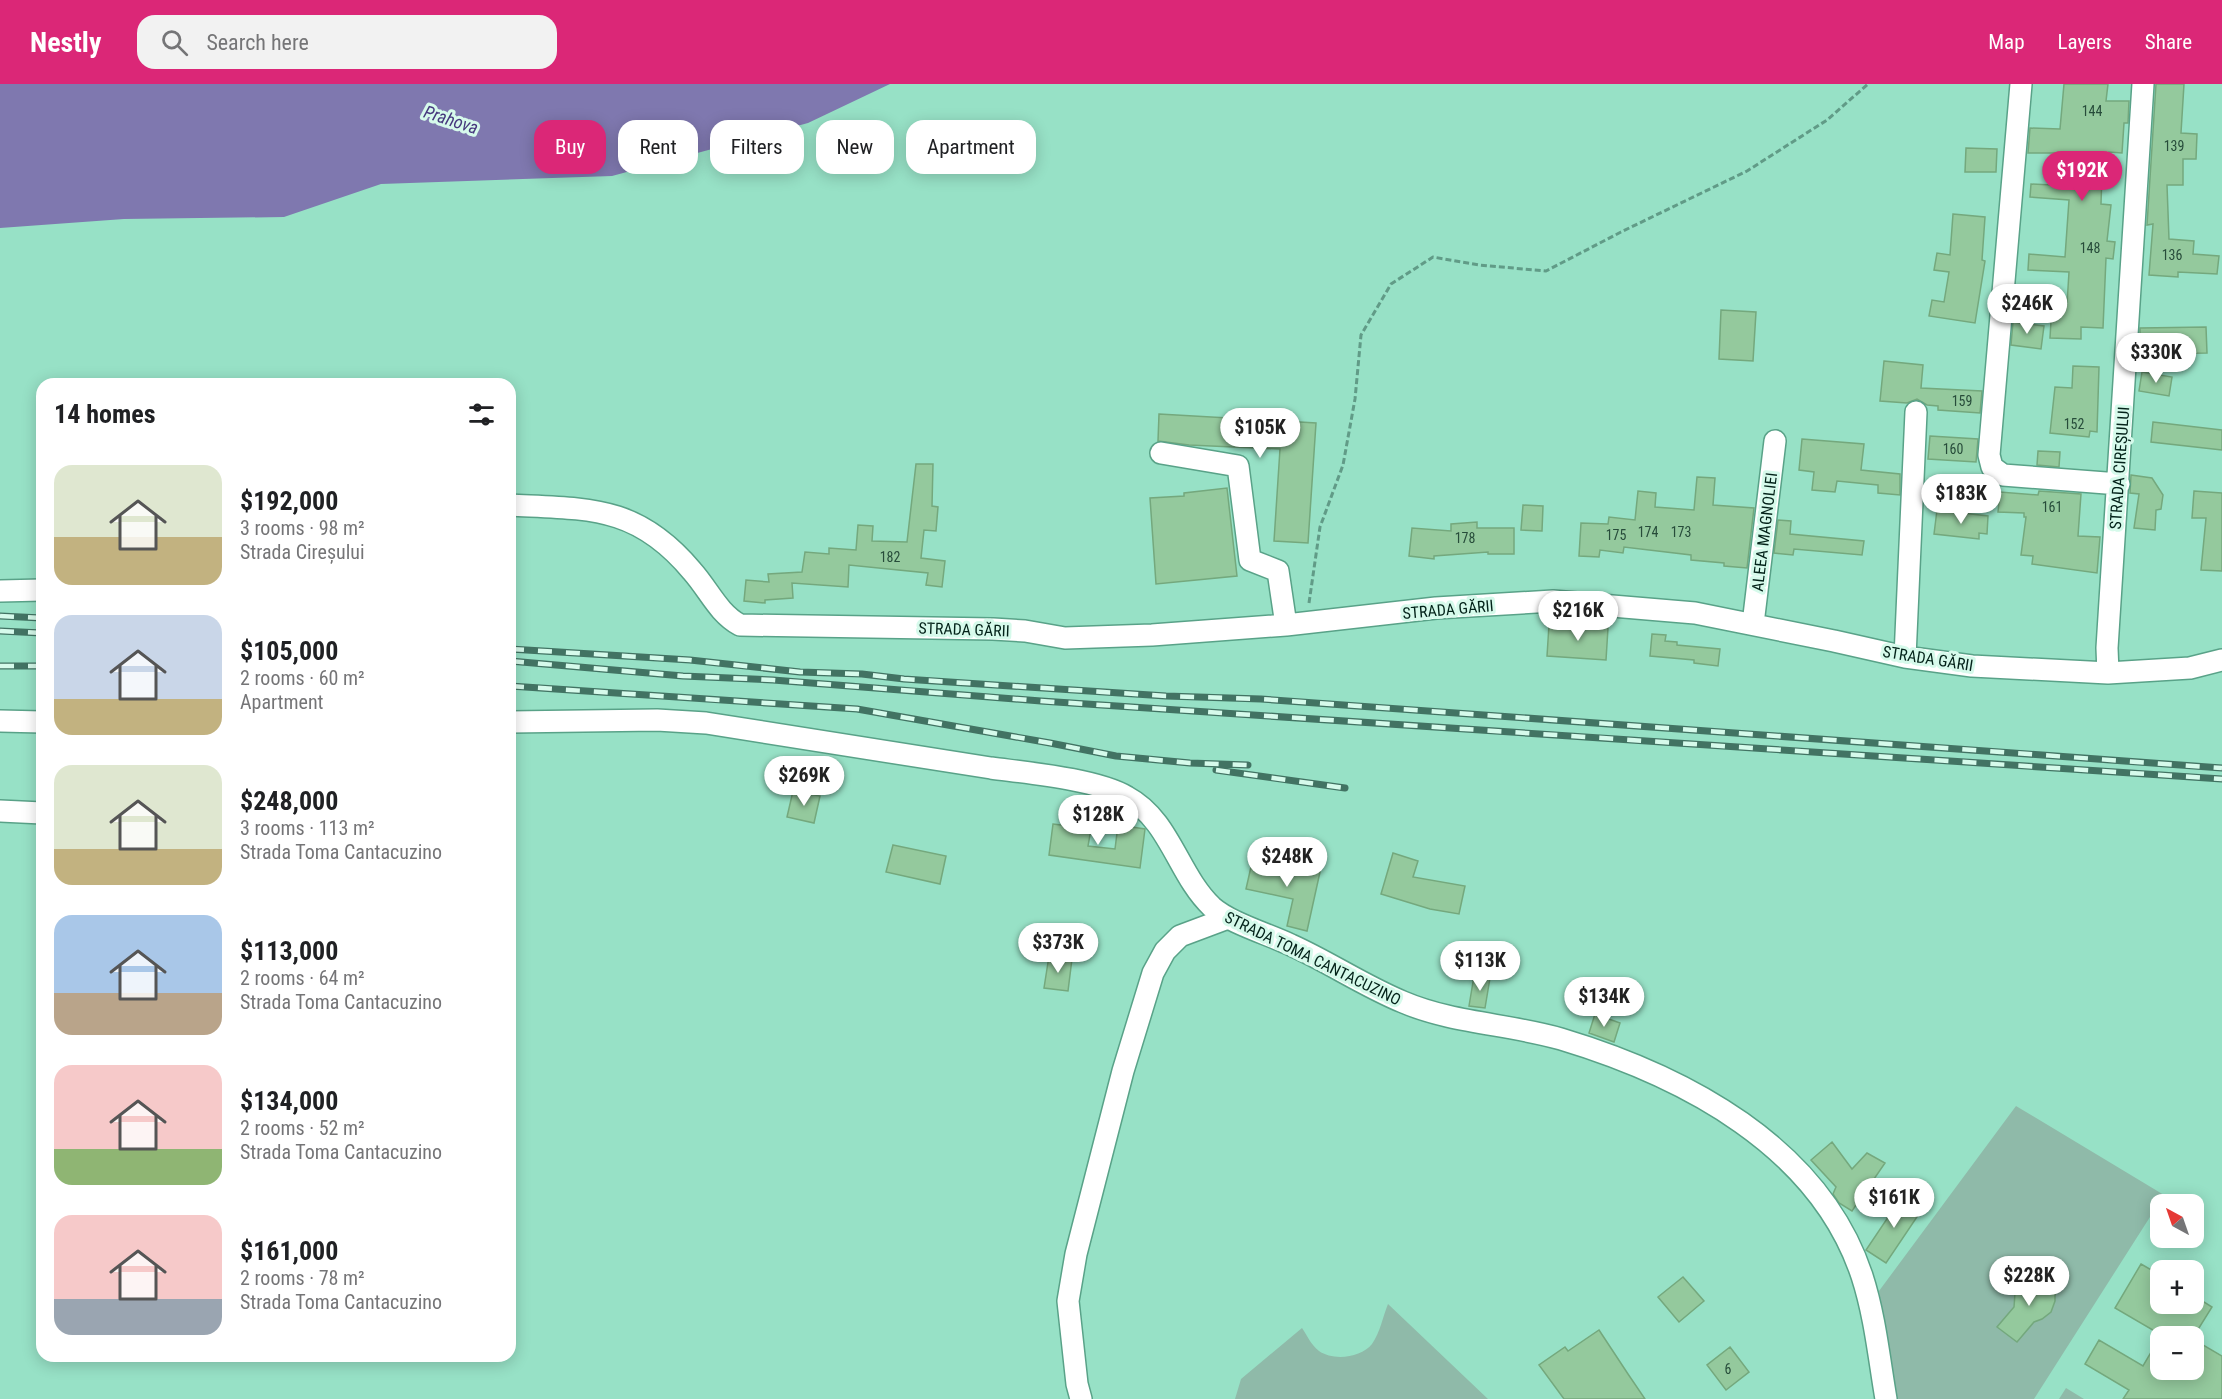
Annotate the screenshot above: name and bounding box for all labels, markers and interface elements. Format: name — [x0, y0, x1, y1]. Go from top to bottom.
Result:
search box — [137, 15, 557, 69]
text: Nestly — [30, 26, 101, 59]
icon: search — [158, 26, 191, 59]
text: Search here — [206, 30, 309, 55]
text: Map — [1988, 30, 2025, 54]
text: Layers — [2058, 30, 2112, 54]
text: Share — [2145, 30, 2192, 54]
water label: Prahova — [421, 101, 481, 138]
house number: 144 — [2082, 103, 2102, 119]
chip: Buy — [534, 120, 606, 174]
chip: Rent — [618, 120, 698, 174]
chip: Filters — [710, 120, 804, 174]
chip: New — [816, 120, 894, 174]
chip: Apartment — [906, 120, 1036, 174]
house number: 139 — [2164, 138, 2184, 154]
pin: $192K — [2040, 151, 2124, 202]
text: $192K — [2056, 158, 2108, 182]
house number: 148 — [2080, 240, 2100, 256]
house number: 136 — [2162, 247, 2182, 263]
pin: $246K — [1985, 284, 2069, 335]
text: $246K — [2001, 291, 2053, 315]
pin: $330K — [2114, 333, 2198, 384]
text: $330K — [2130, 340, 2182, 364]
house number: 159 — [1952, 393, 1972, 409]
icon: filters — [465, 398, 498, 431]
text: 14 homes — [54, 399, 156, 429]
street label: STRADA CIREȘULUI — [2106, 406, 2134, 530]
pin: $105K — [1218, 408, 1302, 459]
text: $105K — [1234, 415, 1286, 439]
house number: 152 — [2064, 416, 2084, 432]
house number: 160 — [1943, 441, 1963, 457]
street label: ALEEA MAGNOLIEI — [1748, 472, 1781, 593]
pin: $183K — [1919, 474, 2003, 525]
text: $183K — [1935, 481, 1987, 505]
text: $192,000 — [240, 486, 338, 516]
icon: home — [102, 489, 174, 561]
house number: 161 — [2042, 499, 2062, 515]
text: 3 rooms · 98 m² — [240, 516, 365, 540]
house number: 174 — [1638, 524, 1658, 540]
house number: 173 — [1671, 524, 1691, 540]
house number: 175 — [1606, 527, 1626, 543]
house number: 178 — [1455, 530, 1475, 546]
text: Strada Cireșului — [240, 540, 365, 564]
house number: 182 — [880, 549, 900, 565]
pin: $216K — [1536, 591, 1620, 642]
street label: STRADA GĂRII — [1402, 596, 1494, 623]
text: $216K — [1552, 598, 1604, 622]
street label: STRADA GĂRII — [918, 618, 1010, 641]
text: $105,000 — [240, 636, 338, 666]
icon: home — [102, 639, 174, 711]
street label: STRADA GĂRII — [1881, 642, 1975, 675]
text: 2 rooms · 60 m² — [240, 666, 365, 690]
text: Apartment — [240, 690, 324, 714]
pin: $269K — [762, 756, 846, 807]
text: $269K — [778, 763, 830, 787]
text: $248,000 — [240, 786, 338, 816]
icon: home — [102, 789, 174, 861]
pin: $128K — [1056, 795, 1140, 846]
text: $128K — [1072, 802, 1124, 826]
text: 3 rooms · 113 m² — [240, 816, 375, 840]
pin: $248K — [1245, 837, 1329, 888]
text: Strada Toma Cantacuzino — [240, 840, 442, 864]
text: $248K — [1261, 844, 1313, 868]
street label: STRADA TOMA CANTACUZINO — [1222, 907, 1404, 1009]
pin: $373K — [1016, 923, 1100, 974]
text: $373K — [1032, 930, 1084, 954]
text: $113,000 — [240, 936, 338, 966]
icon: home — [102, 939, 174, 1011]
pin: $113K — [1438, 941, 1522, 992]
text: $113K — [1454, 948, 1506, 972]
text: 2 rooms · 64 m² — [240, 966, 365, 990]
pin: $134K — [1562, 977, 1646, 1028]
text: $134K — [1578, 984, 1630, 1008]
text: Strada Toma Cantacuzino — [240, 990, 442, 1014]
text: $134,000 — [240, 1086, 338, 1116]
icon: home — [102, 1089, 174, 1161]
text: 2 rooms · 52 m² — [240, 1116, 365, 1140]
text: Strada Toma Cantacuzino — [240, 1140, 442, 1164]
pin: $161K — [1852, 1178, 1936, 1229]
text: $161K — [1868, 1185, 1920, 1209]
north arrow — [2150, 1194, 2204, 1248]
map controls — [2150, 1194, 2204, 1380]
text: $161,000 — [240, 1236, 338, 1266]
icon: home — [102, 1239, 174, 1311]
pin: $228K — [1987, 1256, 2071, 1307]
button: + — [2150, 1260, 2204, 1314]
text: $228K — [2003, 1263, 2055, 1287]
text: 2 rooms · 78 m² — [240, 1266, 365, 1290]
text: Strada Toma Cantacuzino — [240, 1290, 442, 1314]
button: − — [2150, 1326, 2204, 1380]
house number: 6 — [1725, 1361, 1732, 1377]

